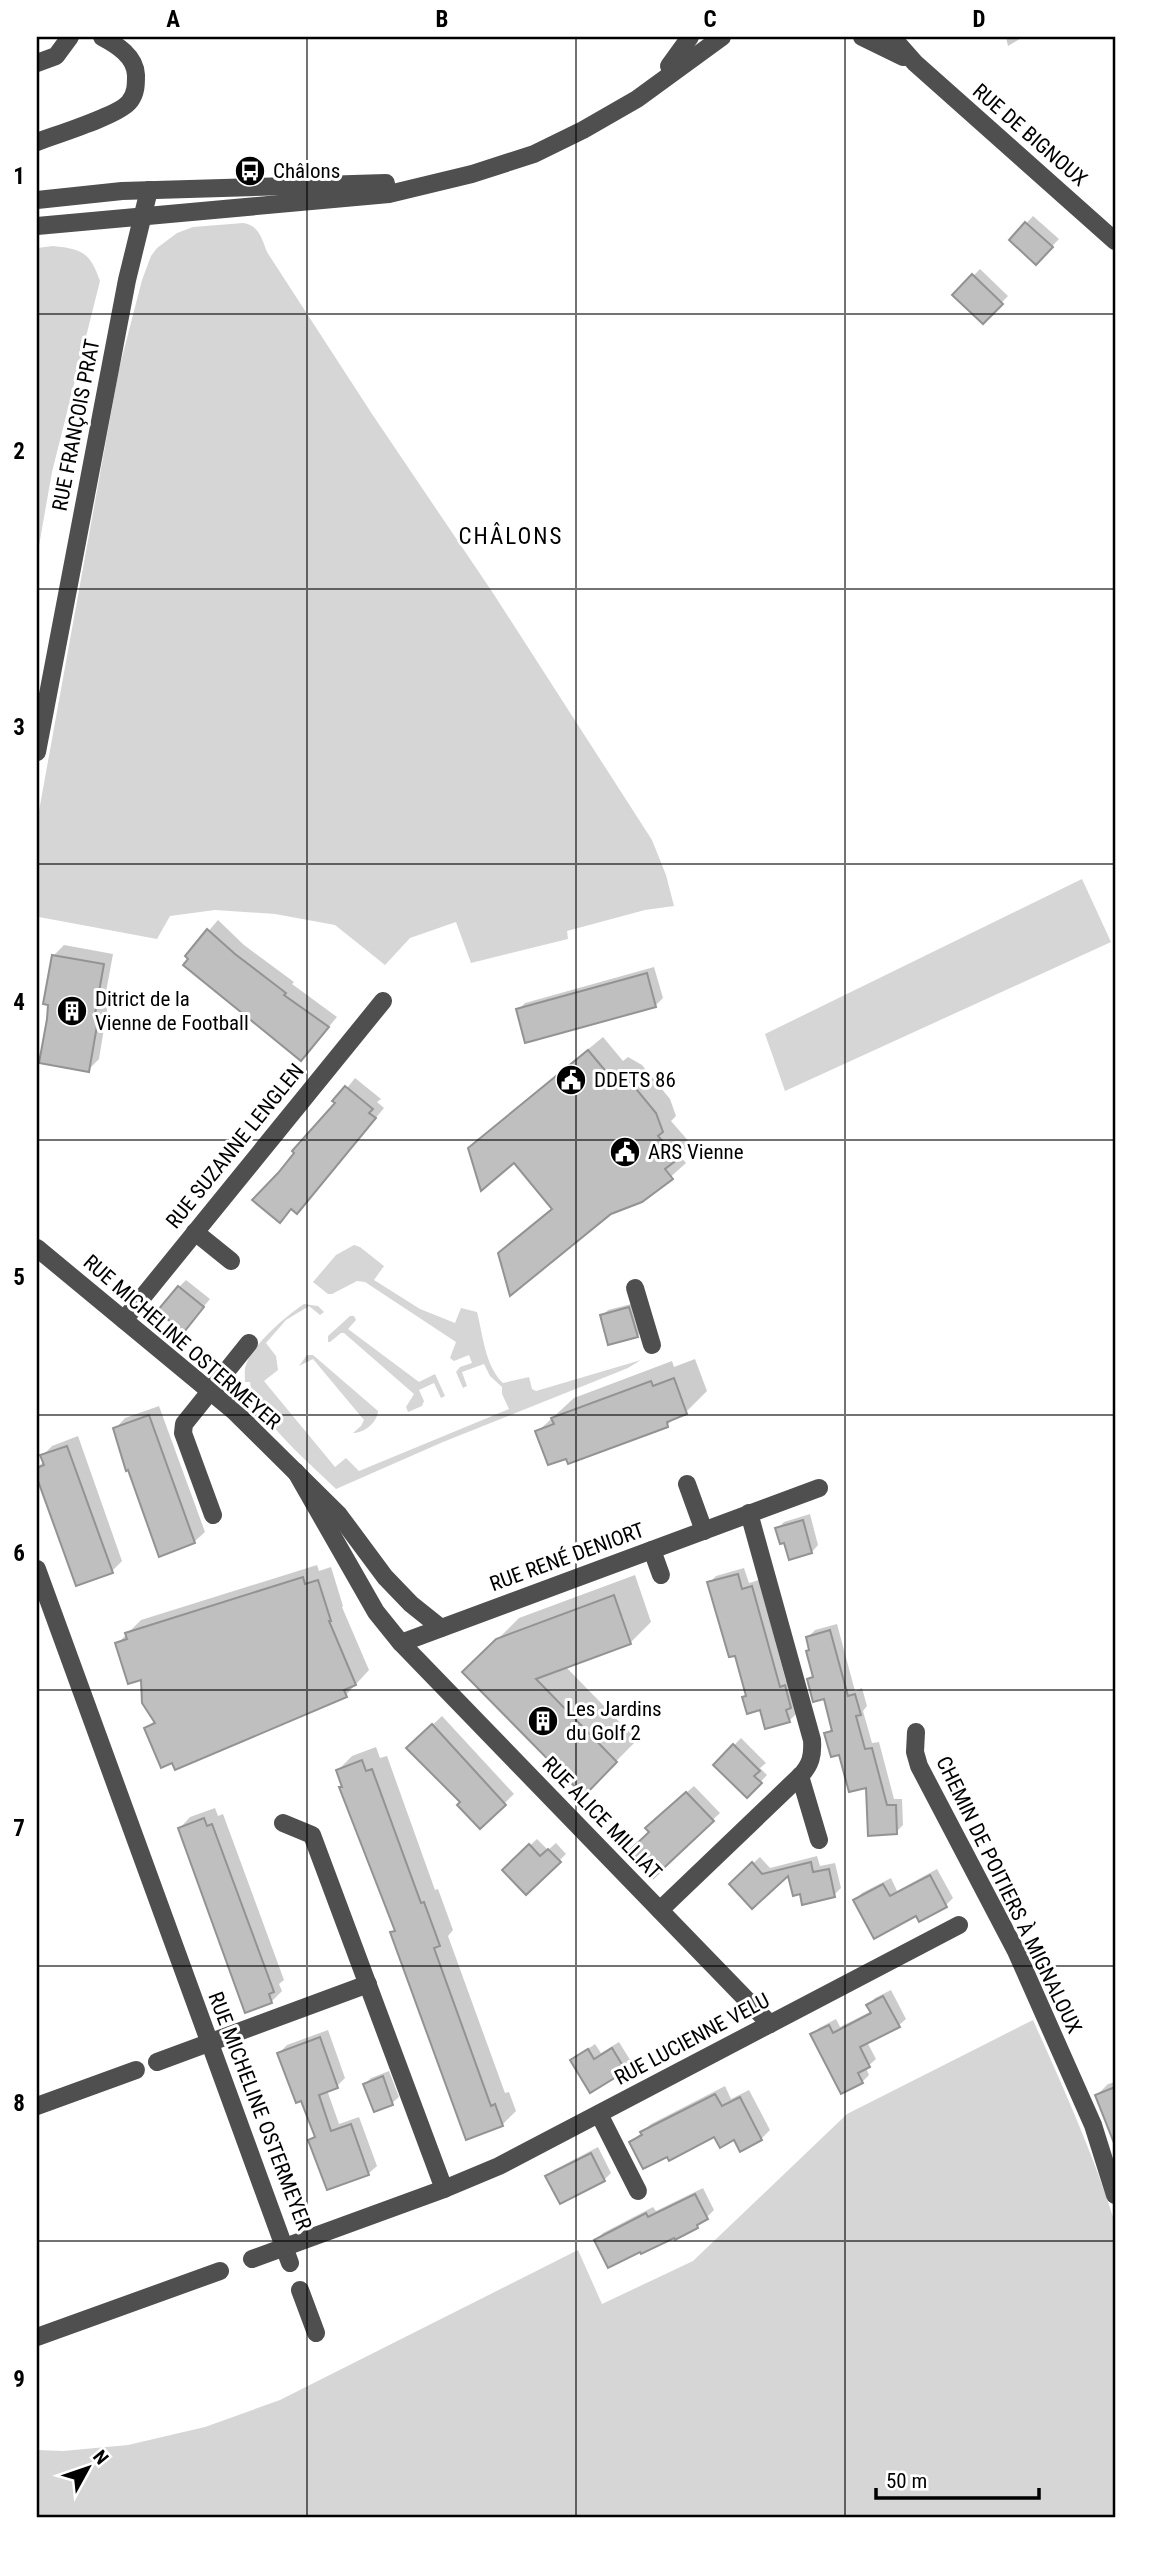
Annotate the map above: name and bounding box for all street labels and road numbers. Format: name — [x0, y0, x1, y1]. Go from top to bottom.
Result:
street label: RUE DE BIGNOUX — [968, 79, 1092, 191]
street label: RUE FRANÇOIS PRAT — [48, 337, 104, 513]
street label: RUE SUZANNE LENGLEN — [161, 1059, 309, 1233]
street label: RUE MICHELINE OSTERMEYER — [79, 1250, 285, 1434]
street label: RUE RENÉ DENIORT — [486, 1518, 648, 1596]
street label: RUE ALICE MILLIAT — [537, 1752, 667, 1884]
street label: CHEMIN DE POITIERS À MIGNALOUX — [931, 1753, 1087, 2037]
street label: RUE LUCIENNE VELU — [611, 1988, 773, 2090]
street label: RUE MICHELINE OSTERMEYER — [203, 1989, 317, 2233]

